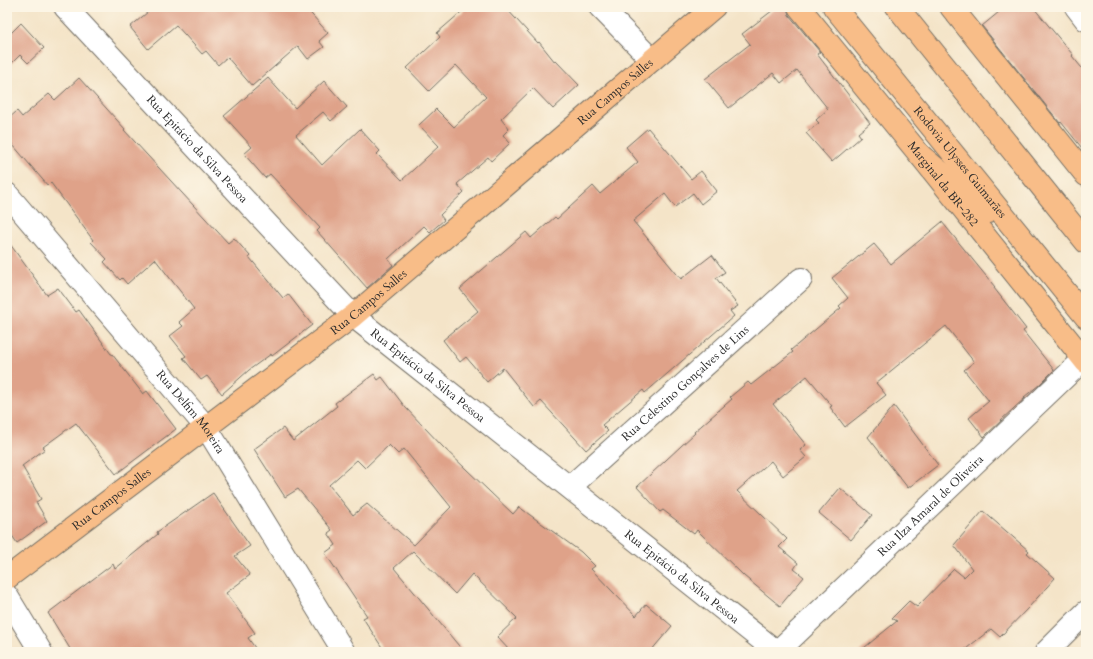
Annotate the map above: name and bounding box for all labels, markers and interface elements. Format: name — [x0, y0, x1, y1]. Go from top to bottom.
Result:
street label: Rua Campos Salles — [574, 55, 656, 129]
street label: Rua Epitácio da Silva Pessoa — [143, 91, 252, 207]
street label: Rodovia Ulysses Guimarães — [910, 103, 1010, 221]
street label: Marginal da BR-282 — [904, 138, 982, 229]
street label: Rua Campos Salles — [327, 265, 410, 338]
street label: Rua Celestino Gonçalves de Lins — [618, 322, 752, 445]
street label: Rua Epitácio da Silva Pessoa — [367, 325, 489, 426]
street label: Rua Delfim Moreira — [153, 367, 229, 457]
street label: Rua Ilza Amaral de Oliveira — [874, 451, 987, 560]
street label: Rua Campos Salles — [69, 464, 154, 534]
street label: Rua Epitácio da Silva Pessoa — [621, 526, 743, 628]

